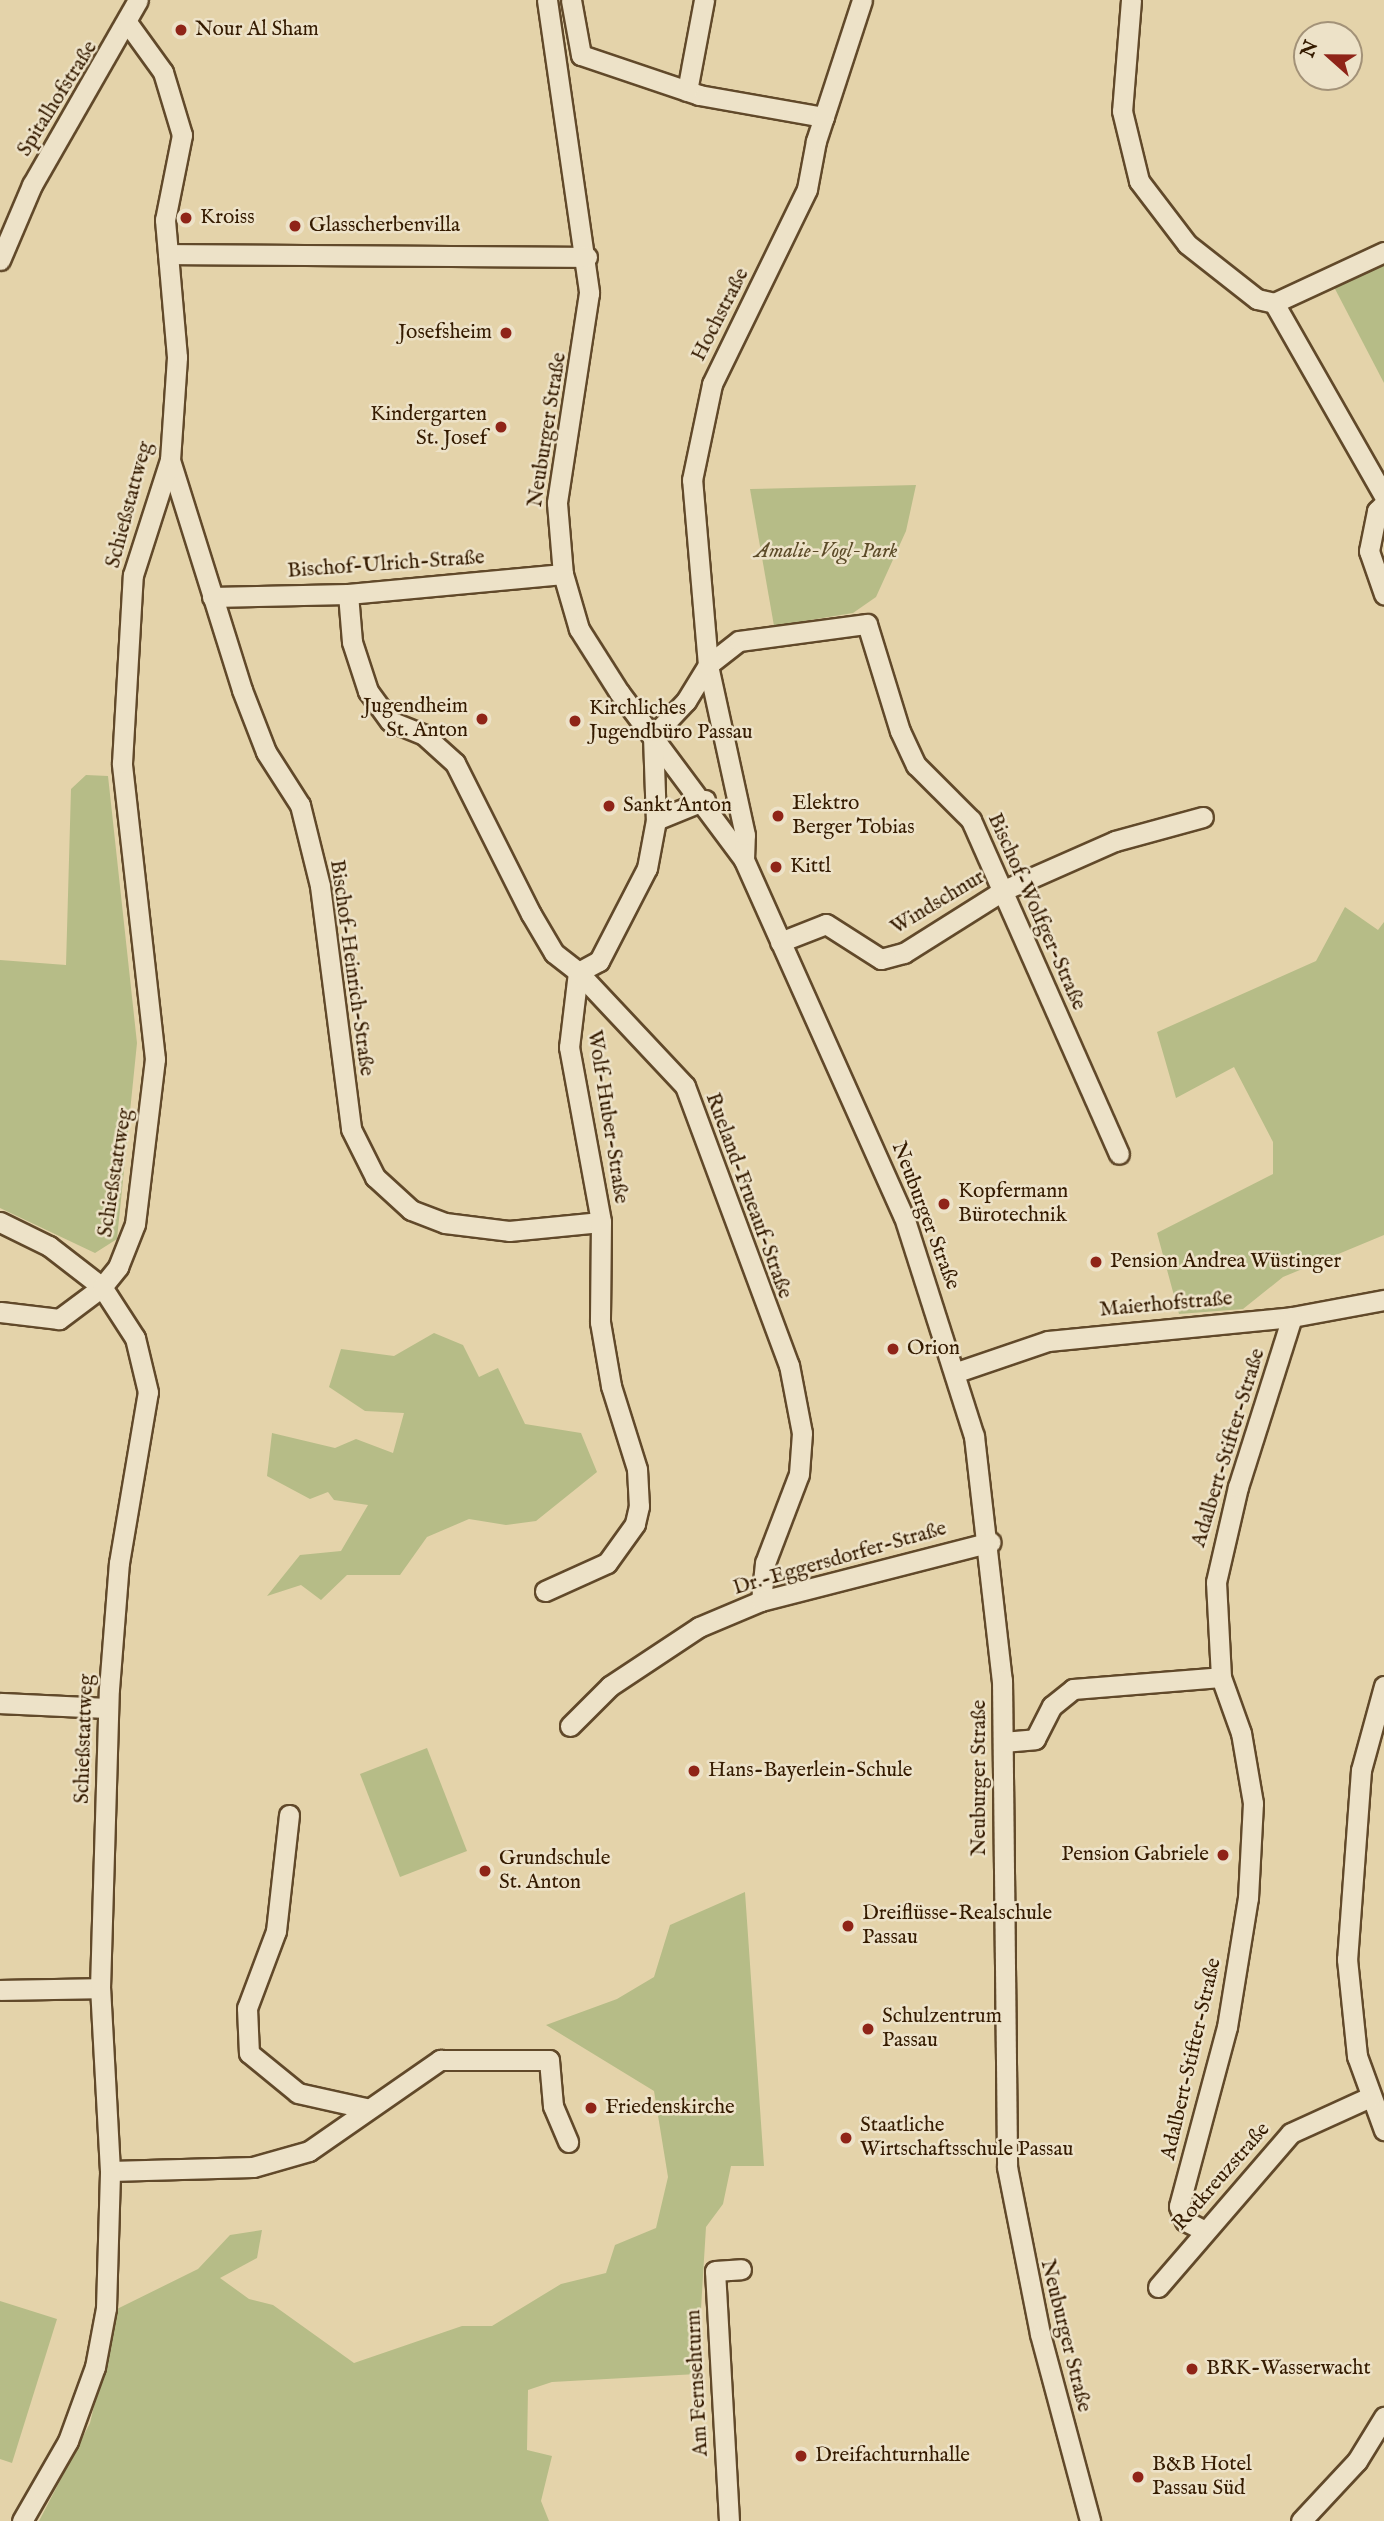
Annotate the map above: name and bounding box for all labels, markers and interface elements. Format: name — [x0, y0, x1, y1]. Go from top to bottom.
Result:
place label: Nour Al Sham — [195, 17, 319, 43]
north arrow — [1293, 21, 1363, 91]
marker: Nour Al Sham — [173, 22, 189, 38]
street label: Spitalhofstraße — [12, 37, 104, 161]
text: N — [1296, 37, 1324, 61]
place label: Kroiss — [200, 205, 255, 231]
marker: Kroiss — [178, 210, 194, 226]
place label: Glasscherbenvilla — [309, 213, 460, 239]
marker: Glasscherbenvilla — [287, 218, 303, 234]
street label: Hochstraße — [687, 264, 755, 366]
place label: Josefsheim — [398, 320, 492, 346]
marker: Josefsheim — [498, 325, 514, 341]
street label: Neuburger Straße — [523, 351, 573, 509]
place label: Kindergarten St. Josef — [370, 402, 487, 452]
marker: Kindergarten St. Josef — [493, 419, 509, 435]
street label: Schießstattweg — [101, 439, 159, 571]
park label: Amalie-Vogl-Park — [755, 539, 897, 565]
street label: Bischof-Ulrich-Straße — [287, 546, 485, 584]
place label: Jugendheim St. Anton — [363, 694, 468, 744]
place label: Kirchliches Jugendbüro Passau — [589, 696, 753, 746]
marker: Jugendheim St. Anton — [474, 711, 490, 727]
marker: Kirchliches Jugendbüro Passau — [567, 713, 583, 729]
place label: Elektro Berger Tobias — [792, 791, 915, 841]
place label: Sankt Anton — [623, 793, 732, 819]
marker: Sankt Anton — [601, 798, 617, 814]
marker: Elektro Berger Tobias — [770, 808, 786, 824]
street label: Bischof-Wolfger-Straße — [981, 810, 1091, 1014]
place label: Kittl — [790, 854, 831, 880]
street label: Bischof-Heinrich-Straße — [323, 858, 379, 1078]
marker: Kittl — [768, 859, 784, 875]
street label: Windschnur — [886, 865, 990, 941]
street label: Wolf-Huber-Straße — [581, 1028, 633, 1206]
street label: Rueland-Frueauf-Straße — [699, 1090, 797, 1302]
street label: Schießstattweg — [93, 1107, 139, 1239]
street label: Neuburger Straße — [885, 1138, 965, 1294]
place label: Kopfermann Bürotechnik — [958, 1179, 1068, 1229]
marker: Kopfermann Bürotechnik — [936, 1196, 952, 1212]
place label: Pension Andrea Wüstinger — [1110, 1249, 1341, 1275]
marker: Pension Andrea Wüstinger — [1088, 1254, 1104, 1270]
street label: Maierhofstraße — [1098, 1287, 1234, 1323]
place label: Orion — [907, 1336, 960, 1362]
marker: Orion — [885, 1341, 901, 1357]
street label: Adalbert-Stifter-Straße — [1187, 1346, 1271, 1550]
street label: Dr.-Eggersdorfer-Straße — [730, 1516, 950, 1602]
street label: Schießstattweg — [70, 1674, 100, 1804]
street label: Neuburger Straße — [967, 1700, 993, 1856]
place label: Hans-Bayerlein-Schule — [708, 1758, 912, 1784]
marker: Hans-Bayerlein-Schule — [686, 1763, 702, 1779]
place label: Pension Gabriele — [1061, 1842, 1209, 1868]
place label: Grundschule St. Anton — [499, 1846, 610, 1896]
marker: Pension Gabriele — [1215, 1847, 1231, 1863]
marker: Grundschule St. Anton — [477, 1863, 493, 1879]
place label: Dreiflüsse-Realschule Passau — [862, 1901, 1052, 1951]
marker: Dreiflüsse-Realschule Passau — [840, 1918, 856, 1934]
street label: Adalbert-Stifter-Straße — [1156, 1956, 1228, 2162]
place label: Schulzentrum Passau — [882, 2004, 1002, 2054]
marker: Schulzentrum Passau — [860, 2021, 876, 2037]
place label: Friedenskirche — [605, 2095, 735, 2121]
marker: Friedenskirche — [583, 2100, 599, 2116]
place label: Staatliche Wirtschaftsschule Passau — [860, 2113, 1073, 2163]
street label: Rotkreuzstraße — [1168, 2118, 1276, 2236]
marker: Staatliche Wirtschaftsschule Passau — [838, 2130, 854, 2146]
street label: Neuburger Straße — [1034, 2257, 1096, 2415]
street label: Am Fernsehturm — [682, 2309, 714, 2457]
place label: BRK-Wasserwacht — [1206, 2356, 1371, 2382]
marker: BRK-Wasserwacht — [1184, 2361, 1200, 2377]
place label: Dreifachturnhalle — [815, 2443, 970, 2469]
marker: Dreifachturnhalle — [793, 2448, 809, 2464]
place label: B&B Hotel Passau Süd — [1152, 2452, 1252, 2502]
marker: B&B Hotel Passau Süd — [1130, 2469, 1146, 2485]

